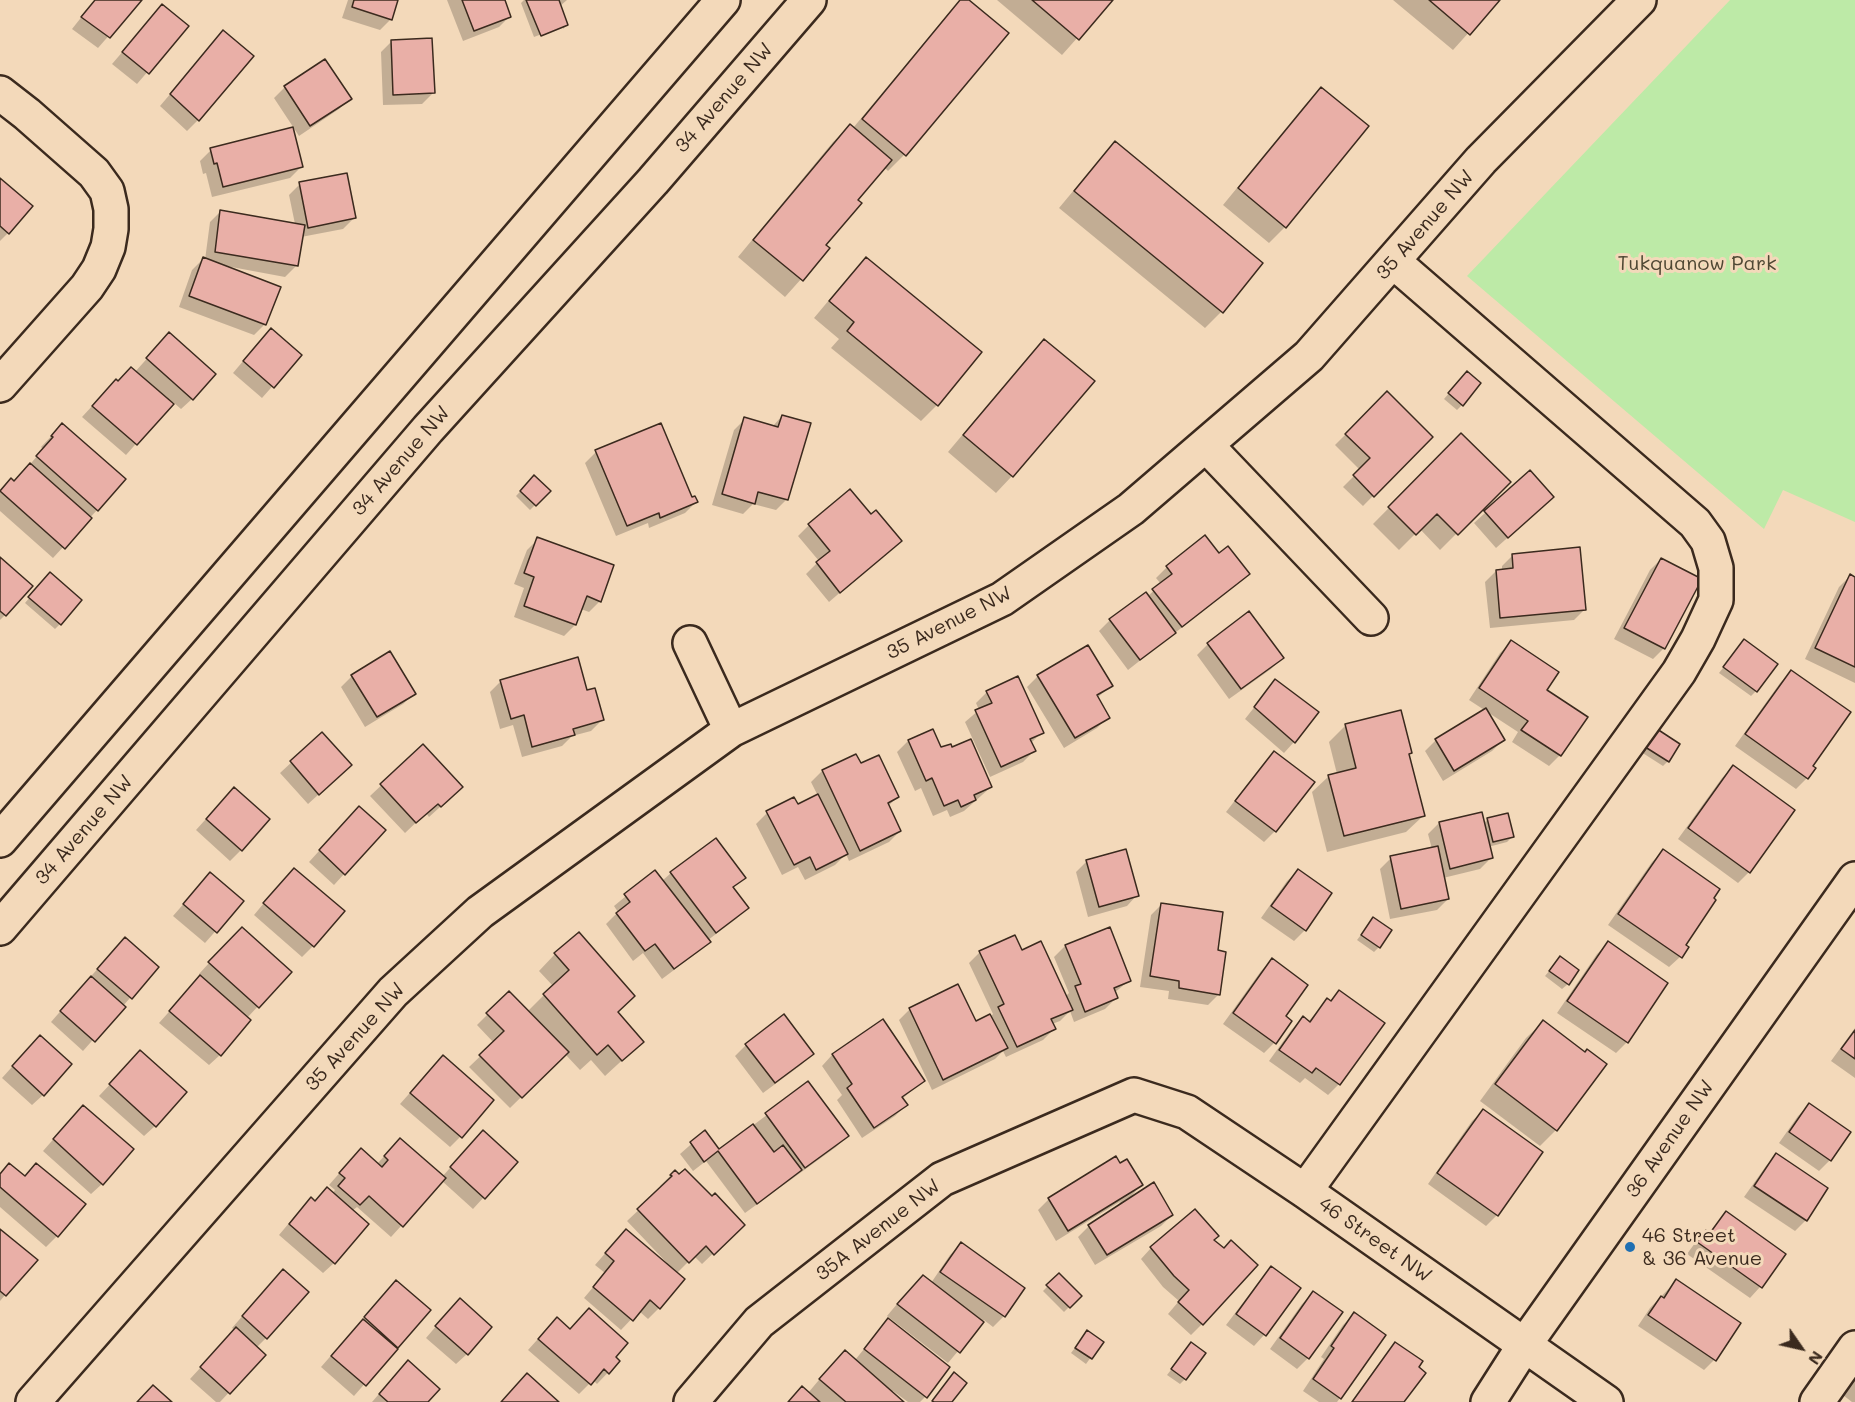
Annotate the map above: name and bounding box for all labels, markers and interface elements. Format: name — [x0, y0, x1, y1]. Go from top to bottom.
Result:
street label: 34 Avenue NW — [670, 38, 778, 158]
street label: 35 Avenue NW — [1371, 165, 1479, 285]
park label: Tukquanow Park — [1617, 252, 1777, 276]
street label: 34 Avenue NW — [347, 401, 455, 521]
street label: 35 Avenue NW — [882, 581, 1016, 665]
street label: 34 Avenue NW — [30, 770, 138, 890]
street label: 35 Avenue NW — [300, 978, 410, 1096]
street label: 36 Avenue NW — [1621, 1076, 1719, 1202]
street label: 35A Avenue NW — [811, 1174, 945, 1286]
street label: 46 Street NW — [1314, 1192, 1436, 1288]
place label: 46 Street & 36 Avenue — [1642, 1224, 1762, 1271]
marker: 46 Street & 36 Avenue — [1623, 1240, 1637, 1254]
north arrow — [1771, 1318, 1831, 1378]
text: N — [1804, 1347, 1828, 1369]

